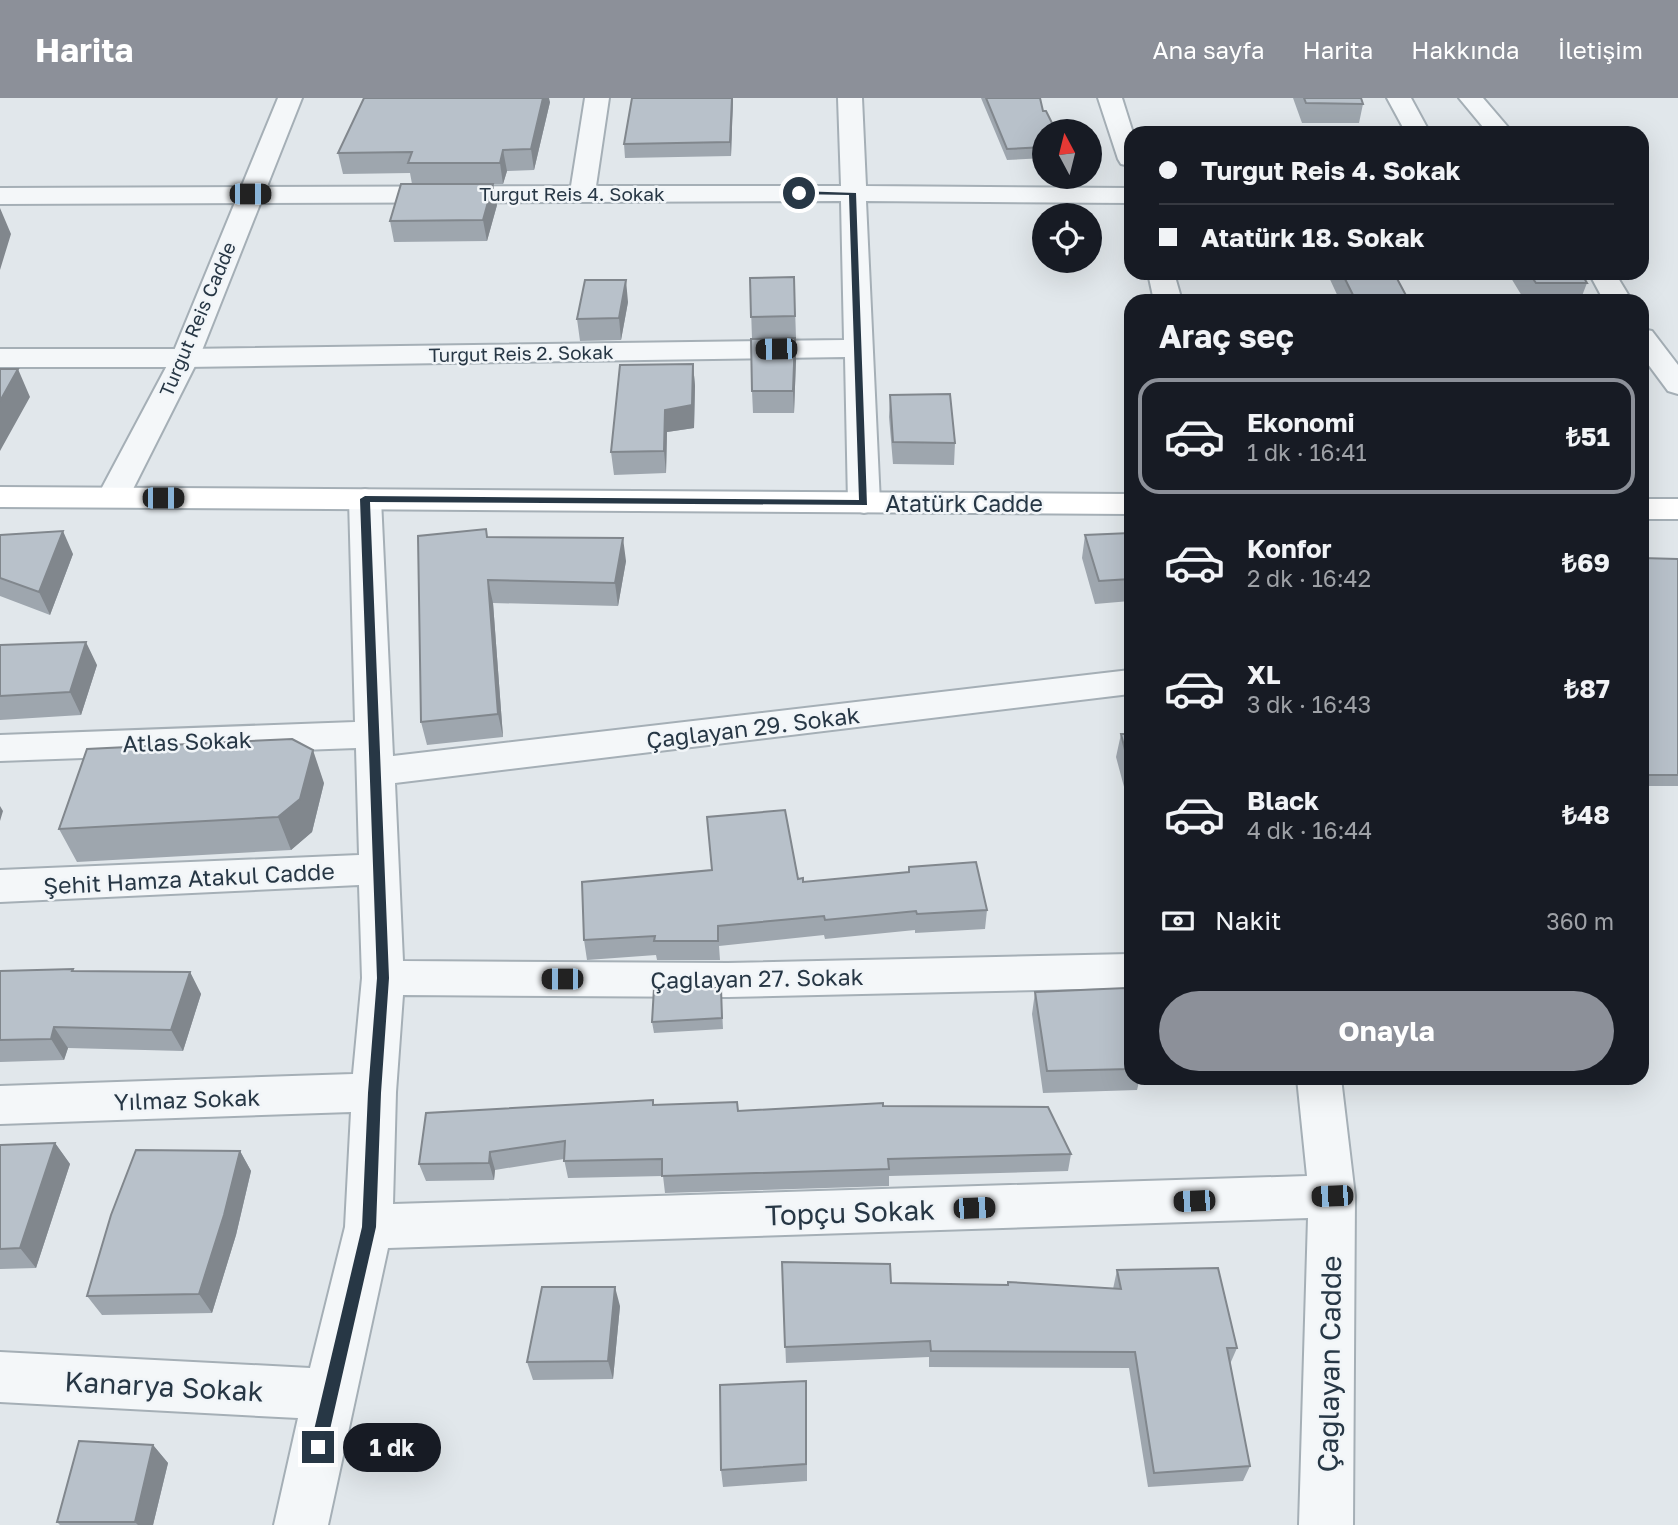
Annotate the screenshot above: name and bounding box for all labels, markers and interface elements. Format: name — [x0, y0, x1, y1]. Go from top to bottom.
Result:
text: Harita — [35, 30, 133, 69]
text: Ana sayfa — [1153, 35, 1264, 64]
text: Harita — [1302, 35, 1373, 64]
text: Hakkında — [1411, 35, 1520, 64]
text: İletişim — [1558, 35, 1643, 64]
north arrow — [1032, 119, 1102, 189]
map controls — [1032, 119, 1102, 273]
text: Turgut Reis 4. Sokak — [1201, 155, 1461, 186]
route start — [783, 177, 815, 209]
street label: Turgut Reis 4. Sokak — [479, 182, 665, 205]
car — [230, 184, 272, 205]
button: locate — [1032, 203, 1102, 273]
text: Atatürk 18. Sokak — [1201, 222, 1425, 253]
street label: Turgut Reis Cadde — [154, 238, 240, 400]
text: Araç seç — [1159, 317, 1294, 355]
car — [755, 338, 798, 360]
street label: Turgut Reis 2. Sokak — [428, 340, 614, 366]
icon: car — [1163, 405, 1226, 468]
text: Ekonomi — [1247, 407, 1355, 438]
text: ₺51 — [1566, 421, 1610, 452]
text: 1 dk · 16:41 — [1247, 438, 1367, 466]
car — [143, 488, 185, 509]
street label: Atatürk Cadde — [885, 489, 1043, 517]
icon: car — [1163, 531, 1226, 594]
text: Konfor — [1247, 533, 1332, 564]
text: ₺69 — [1562, 547, 1610, 578]
text: 2 dk · 16:42 — [1247, 564, 1371, 592]
icon: car — [1163, 657, 1226, 720]
text: XL — [1247, 659, 1281, 690]
text: ₺87 — [1564, 673, 1610, 704]
text: 3 dk · 16:43 — [1247, 690, 1371, 718]
street label: Çağlayan 29. Sokak — [645, 700, 861, 754]
street label: Atlas Sokak — [122, 725, 252, 757]
icon: car — [1163, 783, 1226, 846]
text: Black — [1247, 785, 1319, 816]
text: ₺48 — [1562, 799, 1610, 830]
text: 4 dk · 16:44 — [1247, 816, 1372, 844]
street label: Şehit Hamza Atakul Cadde — [43, 856, 335, 900]
icon: cash — [1159, 902, 1197, 940]
text: Nakit — [1215, 905, 1282, 936]
text: 360 m — [1546, 907, 1614, 935]
street label: Çağlayan 27. Sokak — [650, 962, 864, 994]
car — [542, 969, 584, 990]
button: Onayla — [1159, 991, 1614, 1071]
street label: Yılmaz Sokak — [113, 1082, 261, 1116]
car — [1311, 1185, 1354, 1207]
car — [1173, 1190, 1216, 1212]
street label: Topçu Sokak — [764, 1193, 936, 1231]
car — [953, 1197, 996, 1219]
street label: Çağlayan Cadde — [1311, 1255, 1347, 1473]
street label: Kanarya Sokak — [64, 1364, 265, 1408]
callout: 1 dk — [342, 1422, 440, 1472]
route end — [302, 1431, 334, 1463]
text: 1 dk — [369, 1433, 415, 1461]

